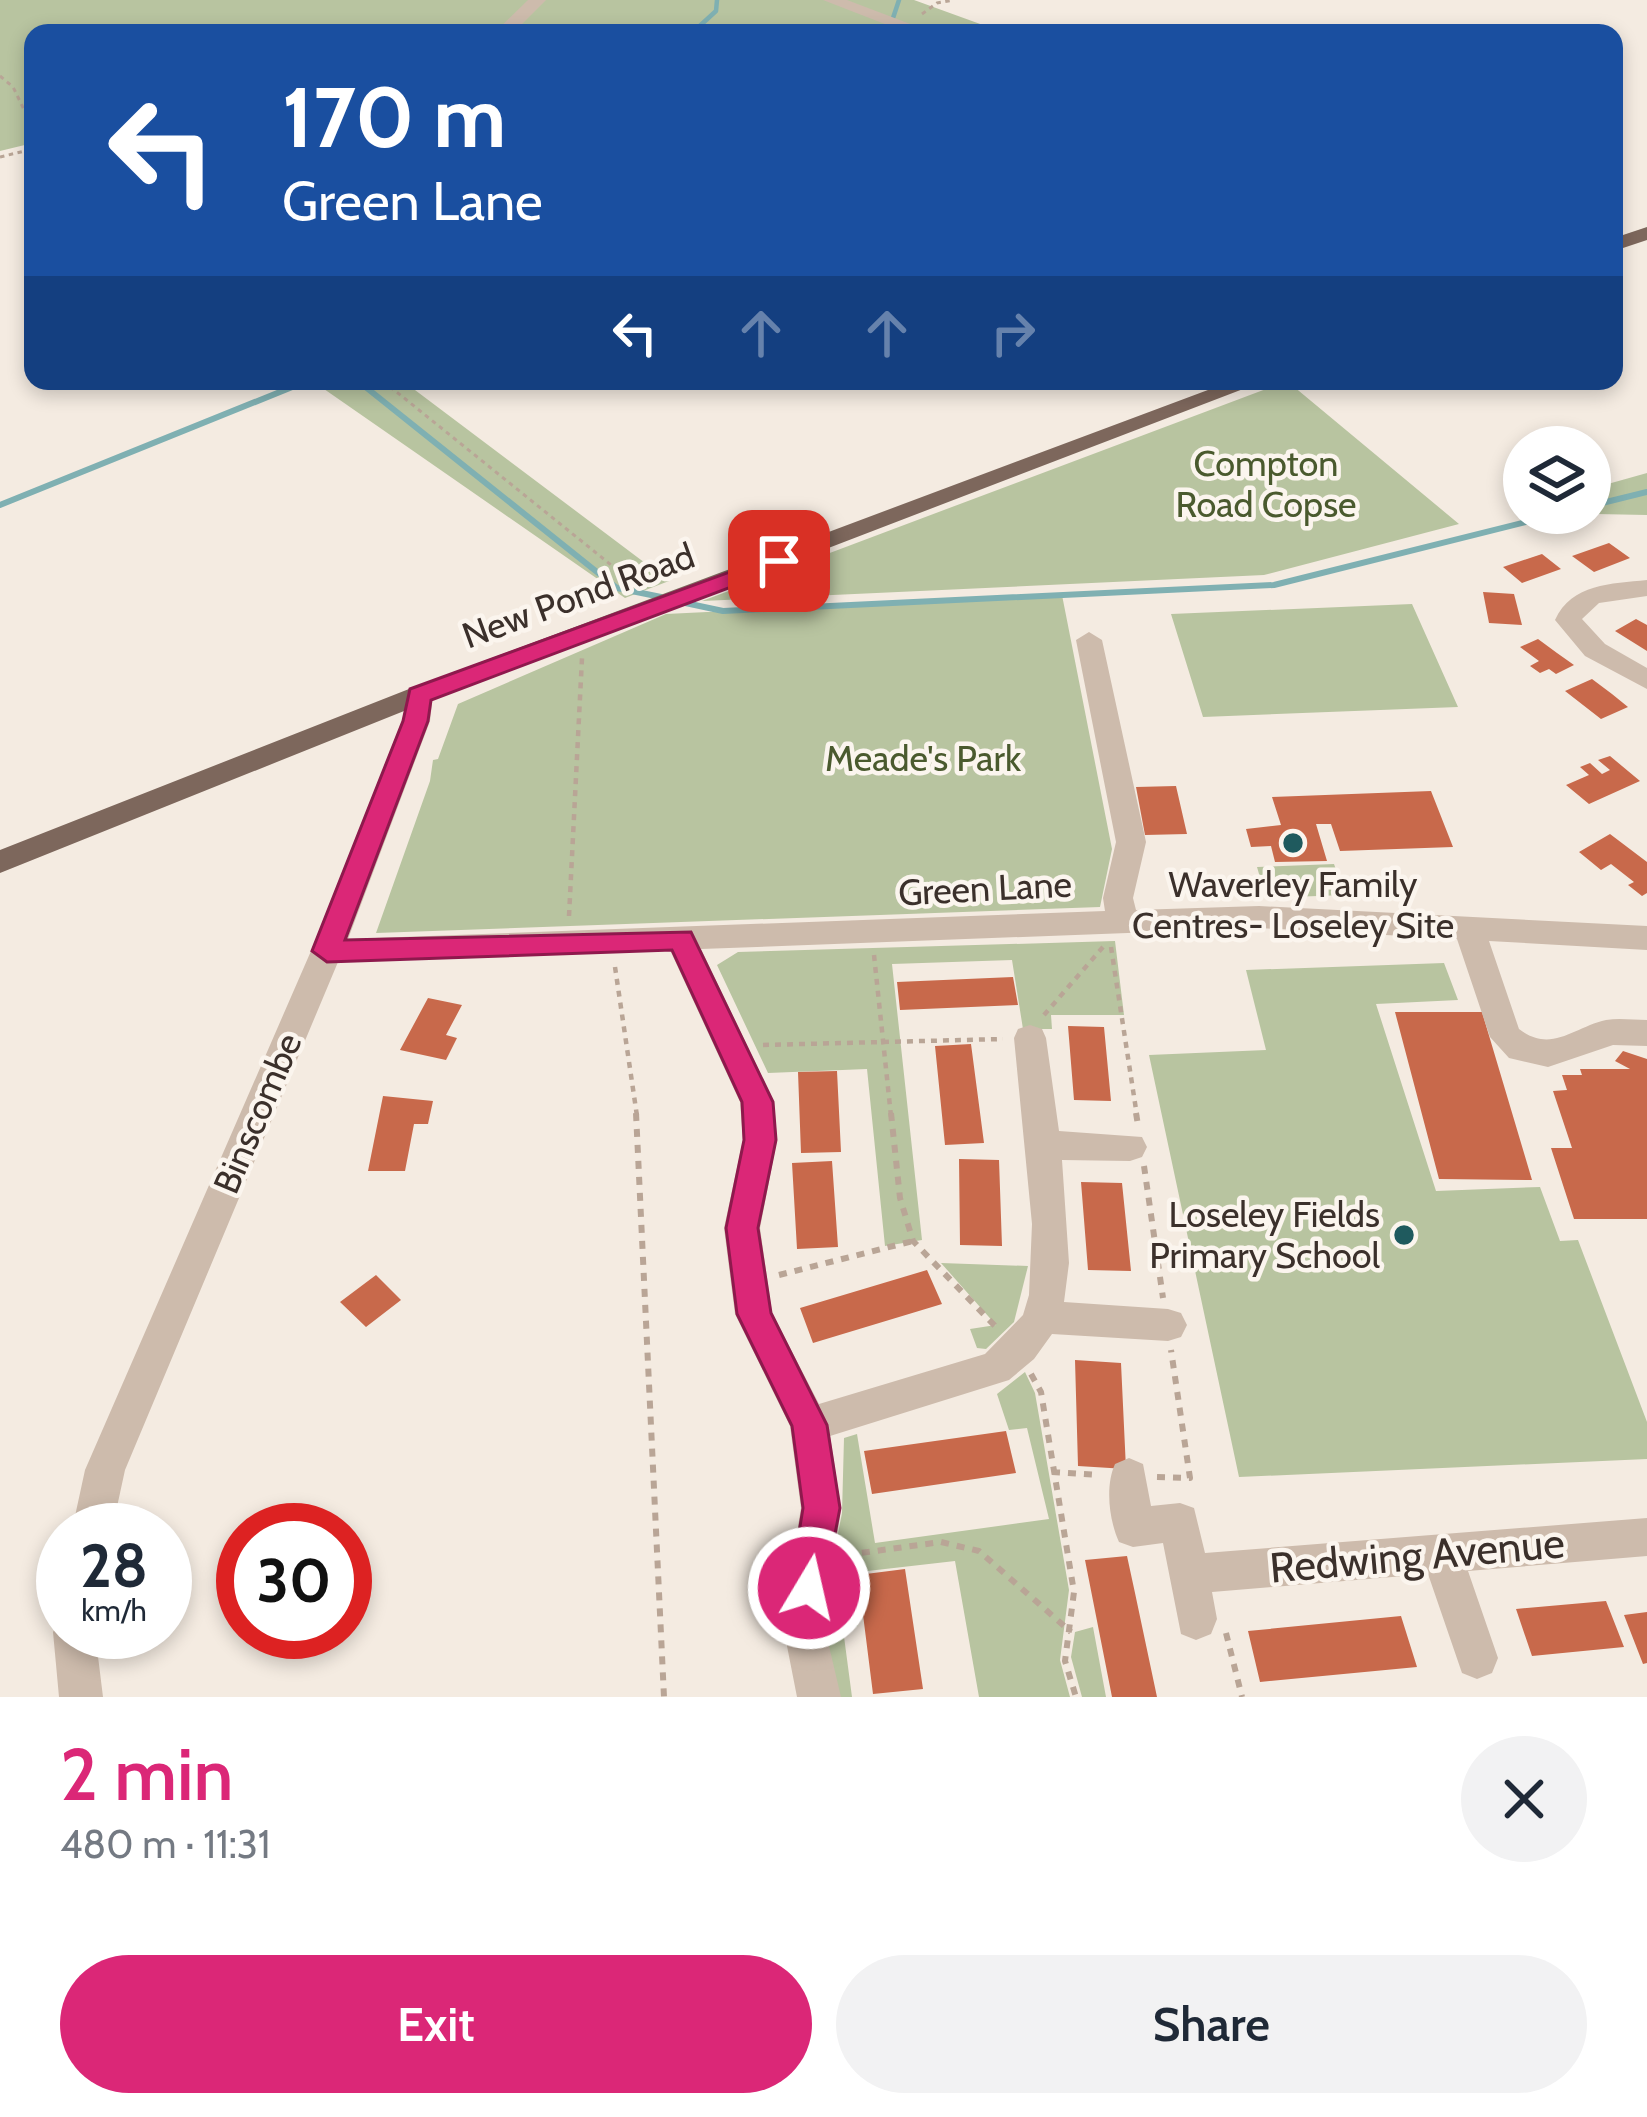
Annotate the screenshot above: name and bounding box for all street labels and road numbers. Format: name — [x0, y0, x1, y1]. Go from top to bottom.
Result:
street label: New Pond Road — [456, 533, 700, 657]
street label: Green Lane — [897, 861, 1073, 915]
street label: Binscombe — [204, 1026, 310, 1200]
street label: Redwing Avenue — [1267, 1516, 1567, 1594]

